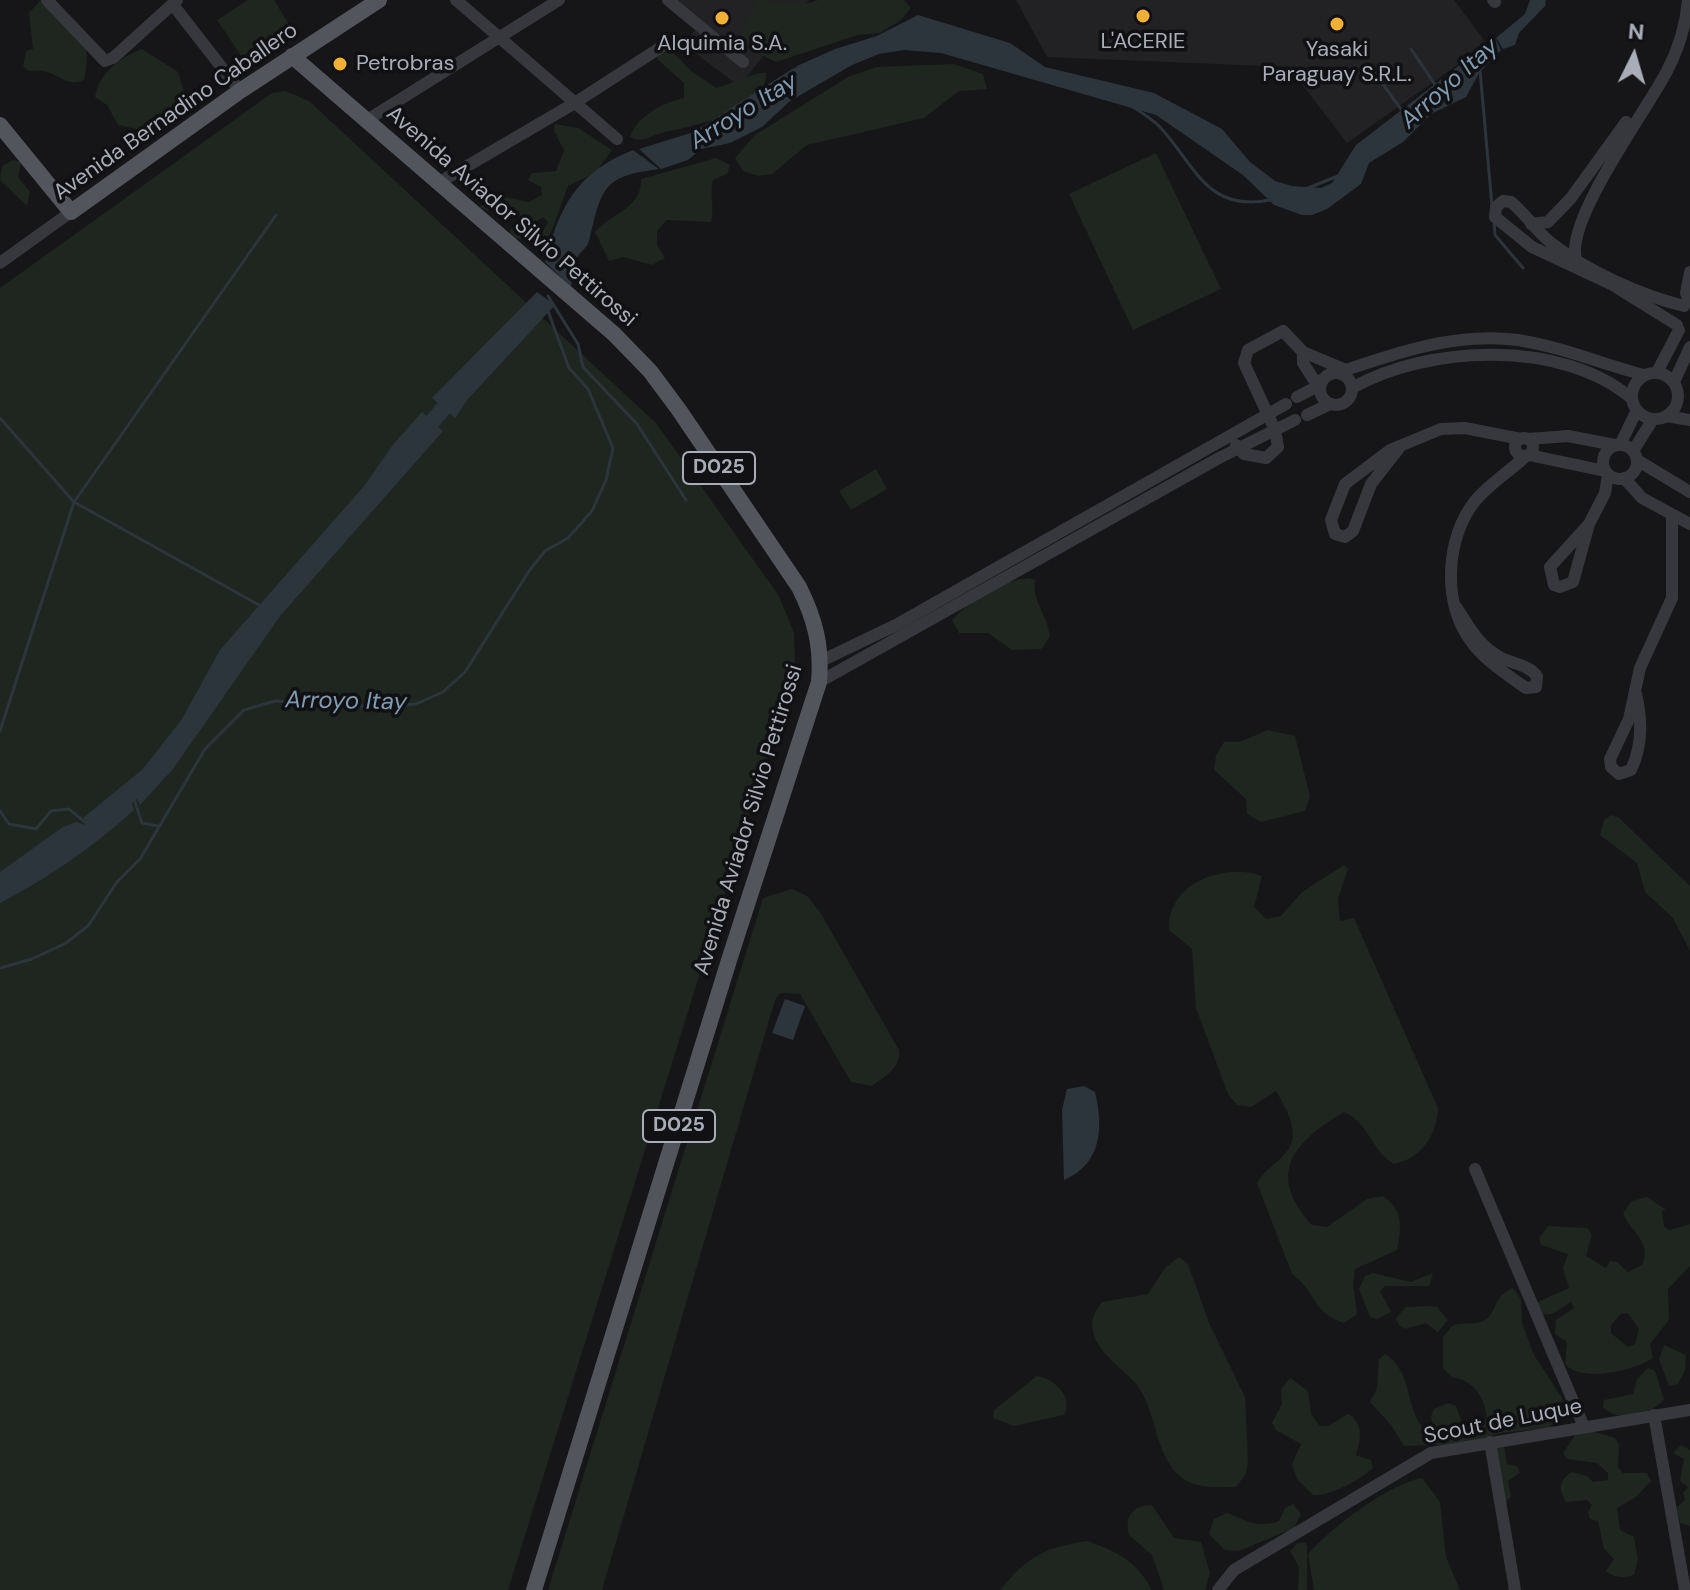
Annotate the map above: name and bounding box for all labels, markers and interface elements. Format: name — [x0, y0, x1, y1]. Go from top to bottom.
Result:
marker: L'ACERIE — [1134, 7, 1152, 25]
marker: Alquimia S.A. — [713, 9, 731, 27]
marker: Yasaki Paraguay S.R.L. — [1328, 15, 1346, 33]
north arrow — [1594, 16, 1674, 96]
text: N — [1627, 16, 1645, 47]
street label: Avenida Bernadino Caballero — [49, 17, 303, 207]
place label: L'ACERIE — [1100, 29, 1186, 55]
place label: Alquimia S.A. — [657, 31, 787, 57]
water label: Arroyo Itay — [1395, 33, 1505, 135]
place label: Yasaki Paraguay S.R.L. — [1262, 37, 1412, 88]
place label: Petrobras — [356, 51, 455, 77]
marker: Petrobras — [331, 55, 349, 73]
water label: Arroyo Itay — [685, 68, 803, 156]
street label: Avenida Aviador Silvio Pettirossi — [380, 101, 642, 333]
road number: D025 — [683, 452, 755, 484]
street label: Avenida Aviador Silvio Pettirossi — [689, 662, 809, 978]
water label: Arroyo Itay — [285, 687, 407, 717]
road number: D025 — [643, 1110, 715, 1142]
street label: Scout de Luque — [1422, 1394, 1584, 1450]

